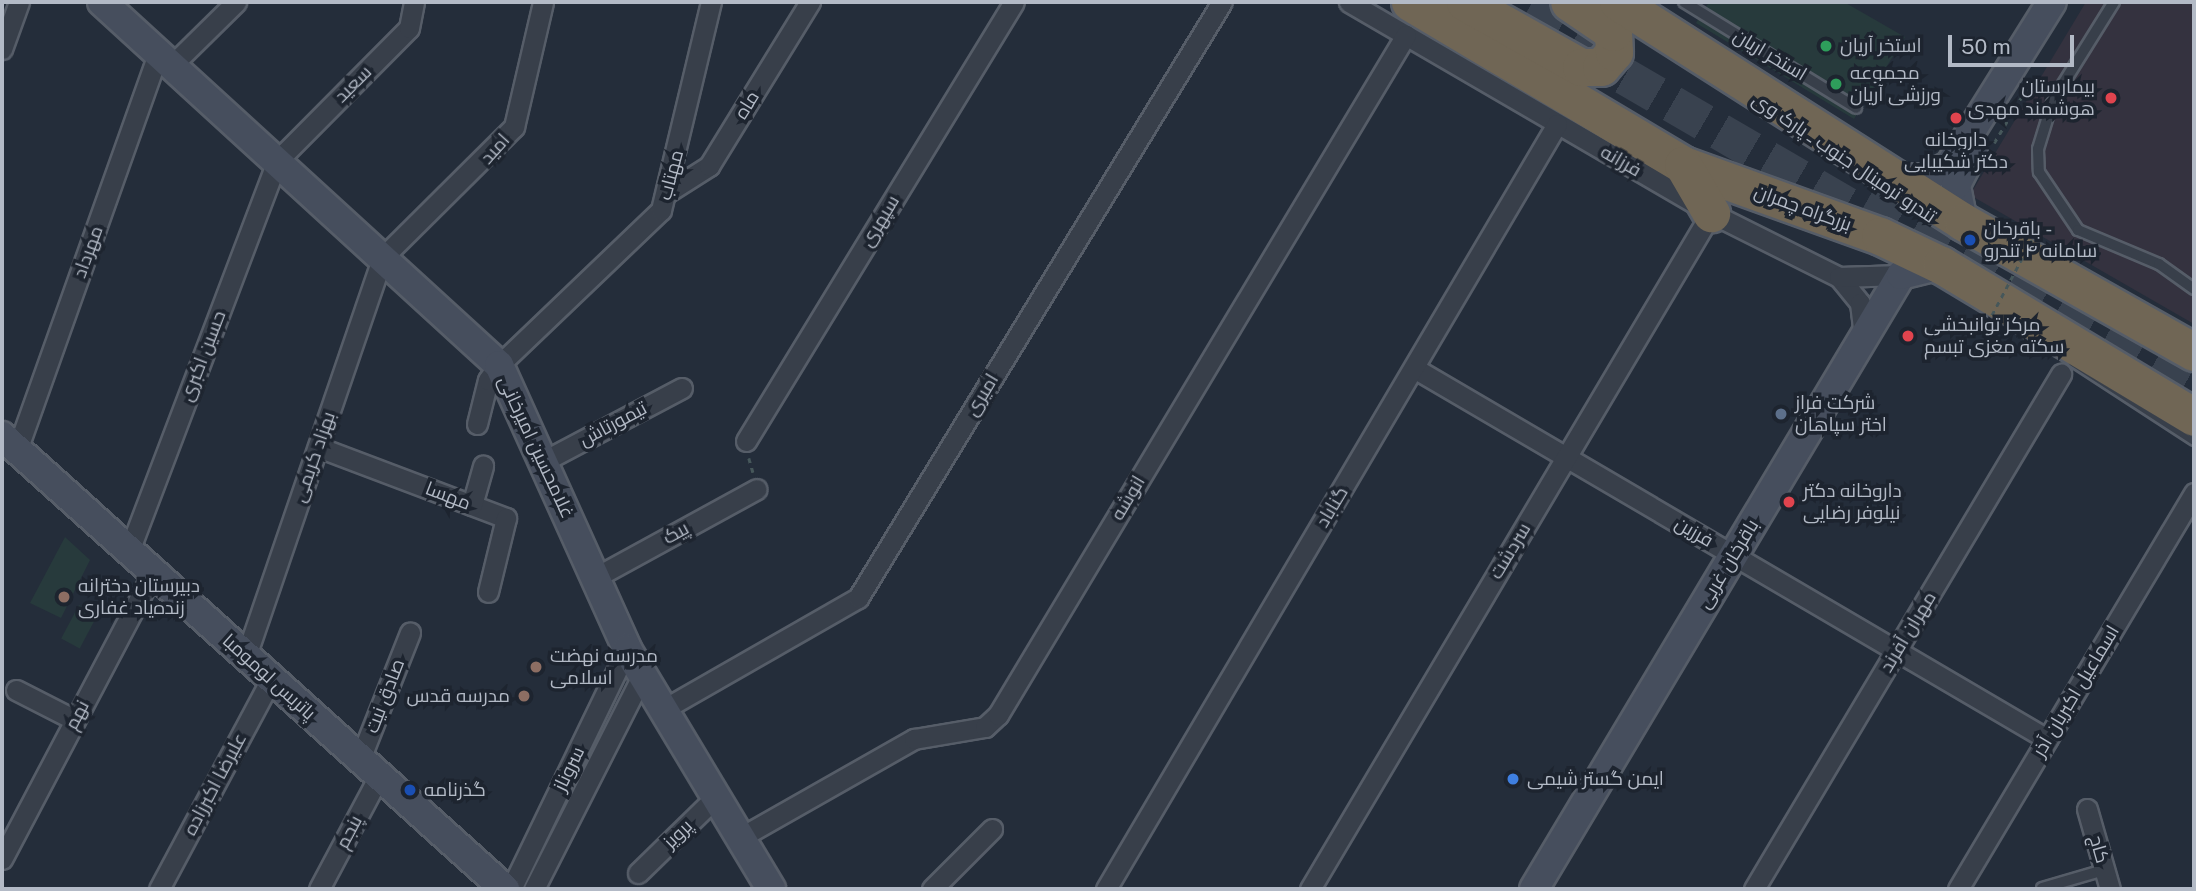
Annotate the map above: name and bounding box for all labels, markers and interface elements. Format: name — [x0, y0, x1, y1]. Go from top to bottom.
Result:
scale bar — [1951, 21, 2077, 65]
street label: استخر اریان — [1729, 24, 1811, 86]
text: 50 m — [1961, 34, 2011, 59]
place label: استخر آریان — [1840, 35, 1922, 57]
marker: استخر آریان — [1818, 38, 1834, 54]
street label: سعید — [330, 61, 376, 107]
place label: مجموعه ورزشی آریان — [1850, 62, 1941, 106]
marker: مجموعه ورزشی آریان — [1828, 76, 1844, 92]
place label: بیمارستان هوشمند مهدی — [1968, 76, 2095, 120]
street label: ماه — [730, 87, 764, 123]
street label: تندرو ترمینال جنوب ـ پارک وی — [1748, 88, 1940, 228]
marker: بیمارستان هوشمند مهدی — [2101, 88, 2121, 108]
marker: داروخانه دکتر شکیبایی — [1948, 110, 1964, 126]
street label: امید — [475, 129, 515, 169]
place label: داروخانه دکتر شکیبایی — [1904, 129, 2008, 173]
street label: فرزانه — [1597, 140, 1645, 182]
street label: مهتاب — [653, 147, 689, 203]
street label: بزرگراه چمران — [1751, 180, 1855, 236]
street label: سپهری — [856, 191, 904, 251]
place label: باقرخان - سامانه ۴ تندرو — [1984, 218, 2097, 262]
street label: مهرداد — [68, 223, 108, 281]
marker: باقرخان - سامانه ۴ تندرو — [1962, 232, 1978, 248]
street label: حسین اکبری — [175, 307, 231, 405]
place label: مرکز توانبخشی سکته مغزی تبسم — [1924, 314, 2065, 358]
marker: مرکز توانبخشی سکته مغزی تبسم — [1898, 326, 1918, 346]
street label: امیری — [960, 370, 1004, 420]
street label: غلامحسین امیرخانی — [493, 372, 579, 522]
place label: شرکت فراز اختر سپاهان — [1795, 392, 1887, 436]
street label: تیمورتاش — [575, 397, 651, 451]
marker: شرکت فراز اختر سپاهان — [1773, 406, 1789, 422]
street label: بهزاد کریمی — [288, 409, 340, 505]
street label: انوشه — [1106, 472, 1150, 524]
street label: مهسا — [422, 477, 474, 515]
place label: داروخانه دکتر نیلوفر رضایی — [1803, 480, 1902, 524]
street label: گناباد — [1311, 482, 1353, 532]
marker: داروخانه دکتر نیلوفر رضایی — [1781, 494, 1797, 510]
street label: فرزین — [1671, 512, 1717, 552]
street label: باقرخان غربی — [1692, 515, 1764, 613]
street label: پیک — [659, 517, 693, 549]
street label: سردشت — [1484, 519, 1536, 583]
place label: دبیرستان دخترانه زنده‌یاد غفاری — [78, 575, 200, 619]
street label: مهران آفرند — [1875, 587, 1941, 677]
marker: دبیرستان دخترانه زنده‌یاد غفاری — [56, 589, 72, 605]
street label: اسماعیل اکبریان آذر — [2028, 621, 2124, 761]
street label: پاتریس لومومبا — [218, 629, 320, 725]
place label: مدرسه نهضت اسلامی — [550, 645, 658, 689]
street label: صادق نیت — [360, 656, 410, 736]
marker: مدرسه نهضت اسلامی — [528, 659, 544, 675]
place label: مدرسه قدس — [407, 685, 510, 707]
marker: مدرسه قدس — [516, 688, 532, 704]
street label: نهم — [60, 696, 94, 734]
street label: علیرضا اکبرزاده — [178, 729, 252, 839]
street label: سروناز — [548, 743, 590, 795]
place label: ایمن گستر شیمی — [1527, 768, 1664, 790]
marker: ایمن گستر شیمی — [1505, 771, 1521, 787]
place label: گذرنامه — [424, 779, 486, 801]
marker: گذرنامه — [402, 782, 418, 798]
street label: پنجم — [331, 811, 367, 853]
street label: پرویز — [659, 815, 697, 853]
street label: کاج — [2084, 832, 2114, 866]

